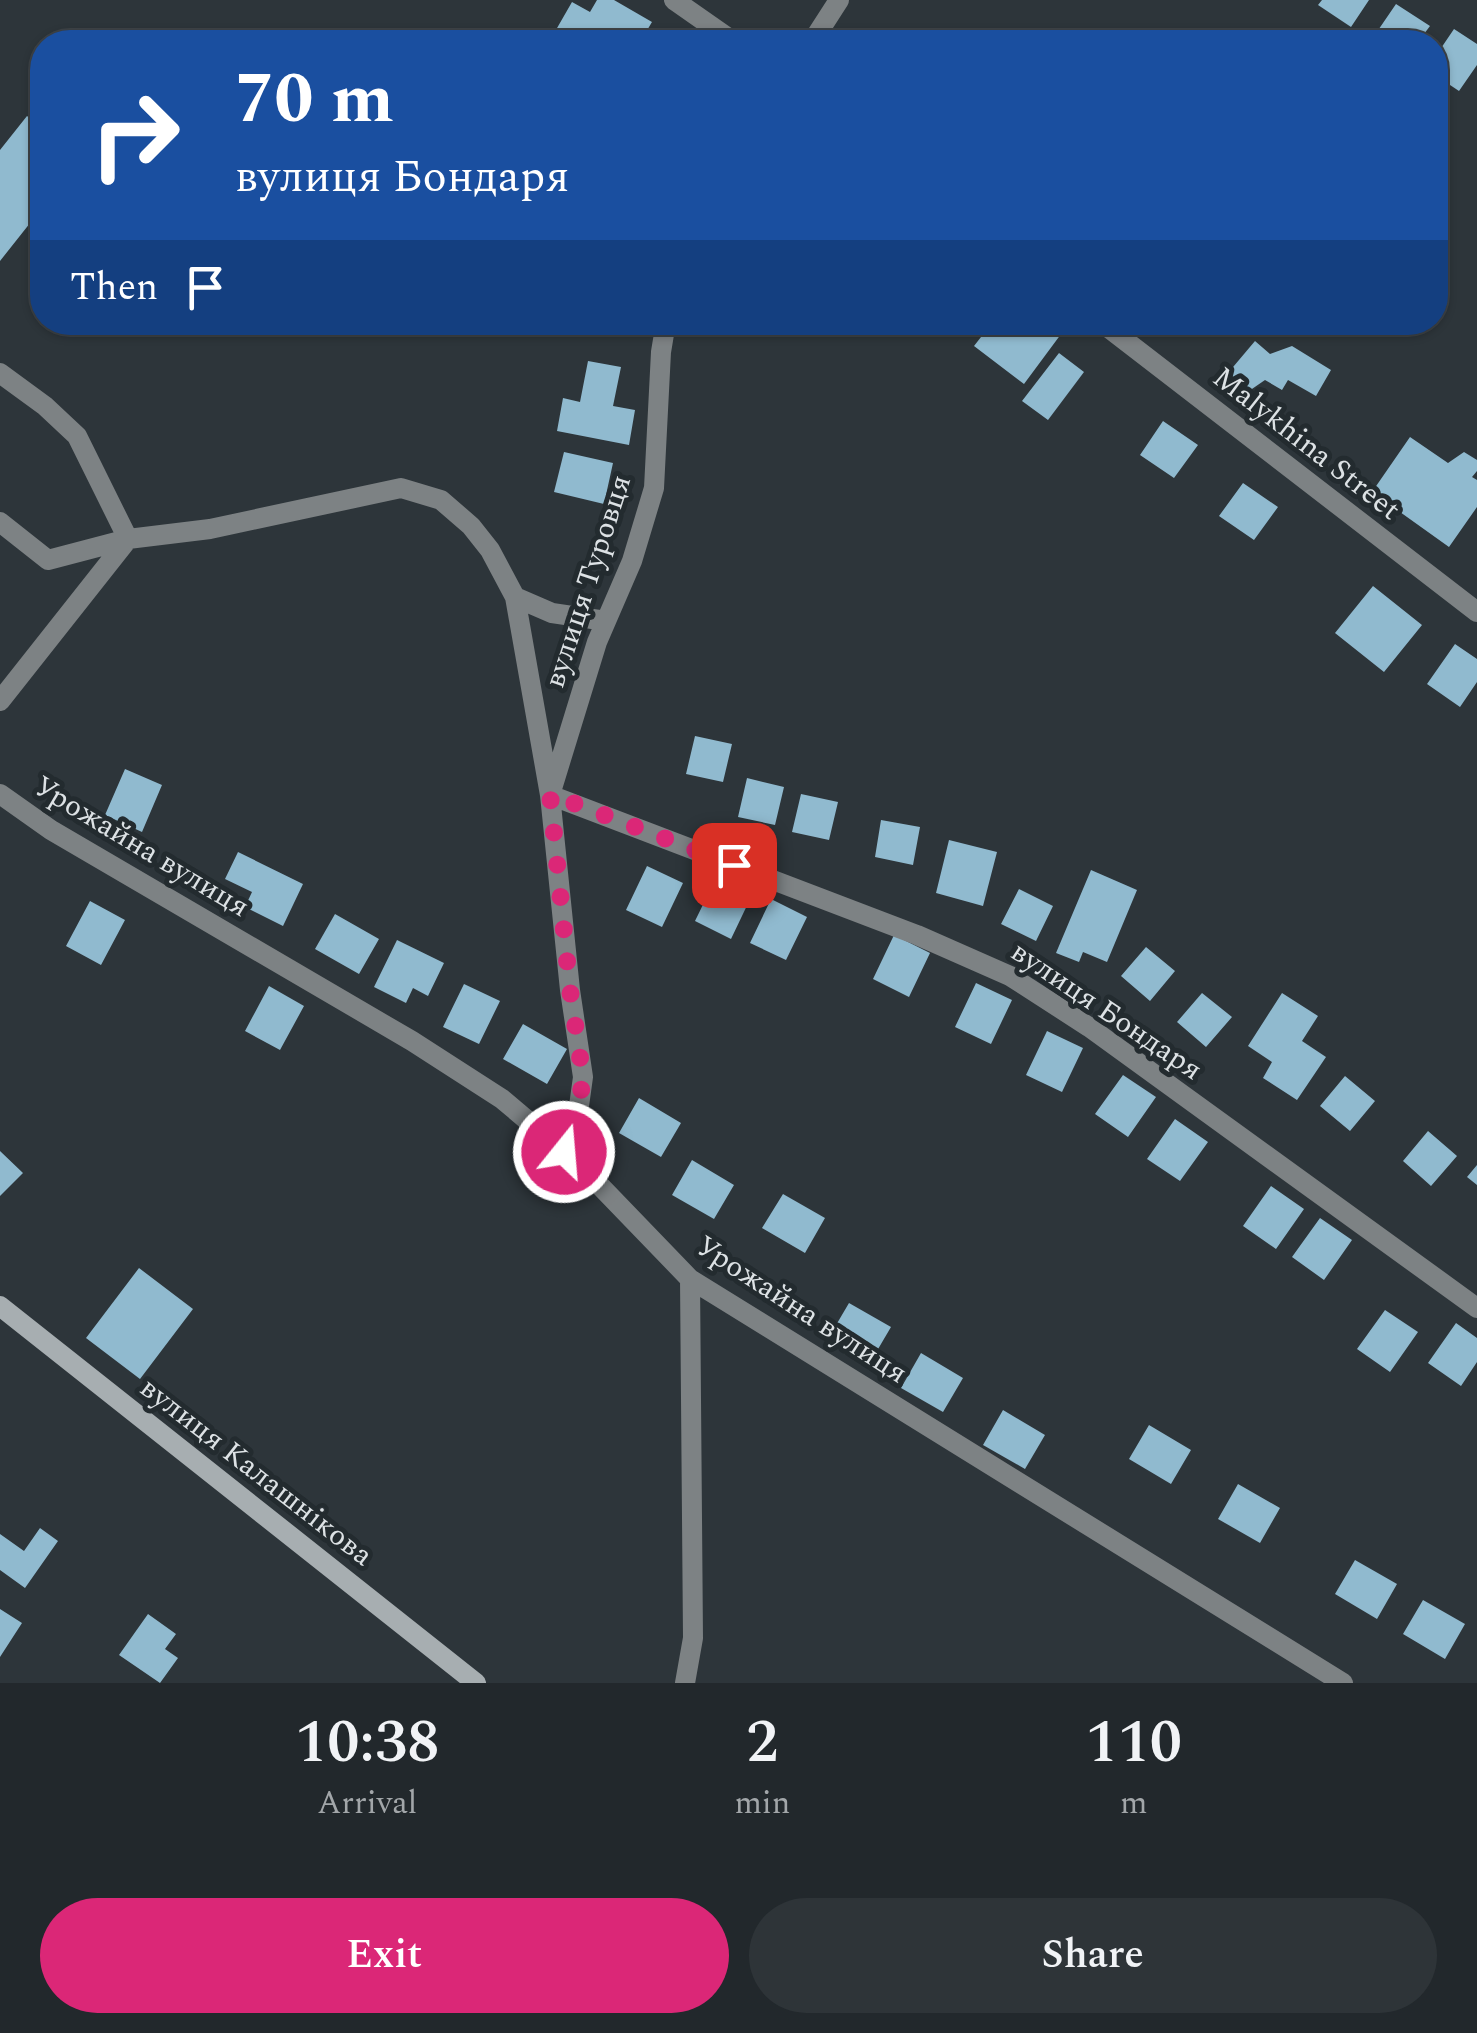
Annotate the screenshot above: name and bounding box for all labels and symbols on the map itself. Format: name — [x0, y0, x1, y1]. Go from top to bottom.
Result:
street label: Malykhina Street — [1202, 356, 1410, 532]
street label: вулиця Туровця — [532, 469, 644, 694]
street label: Урожайна вулиця — [25, 764, 258, 930]
pin — [692, 823, 777, 908]
street label: вулиця Бондаря — [1001, 929, 1212, 1092]
position arrow — [512, 1100, 616, 1204]
street label: Урожайна вулиця — [686, 1224, 917, 1396]
street label: вулиця Калашнікова — [130, 1366, 383, 1578]

